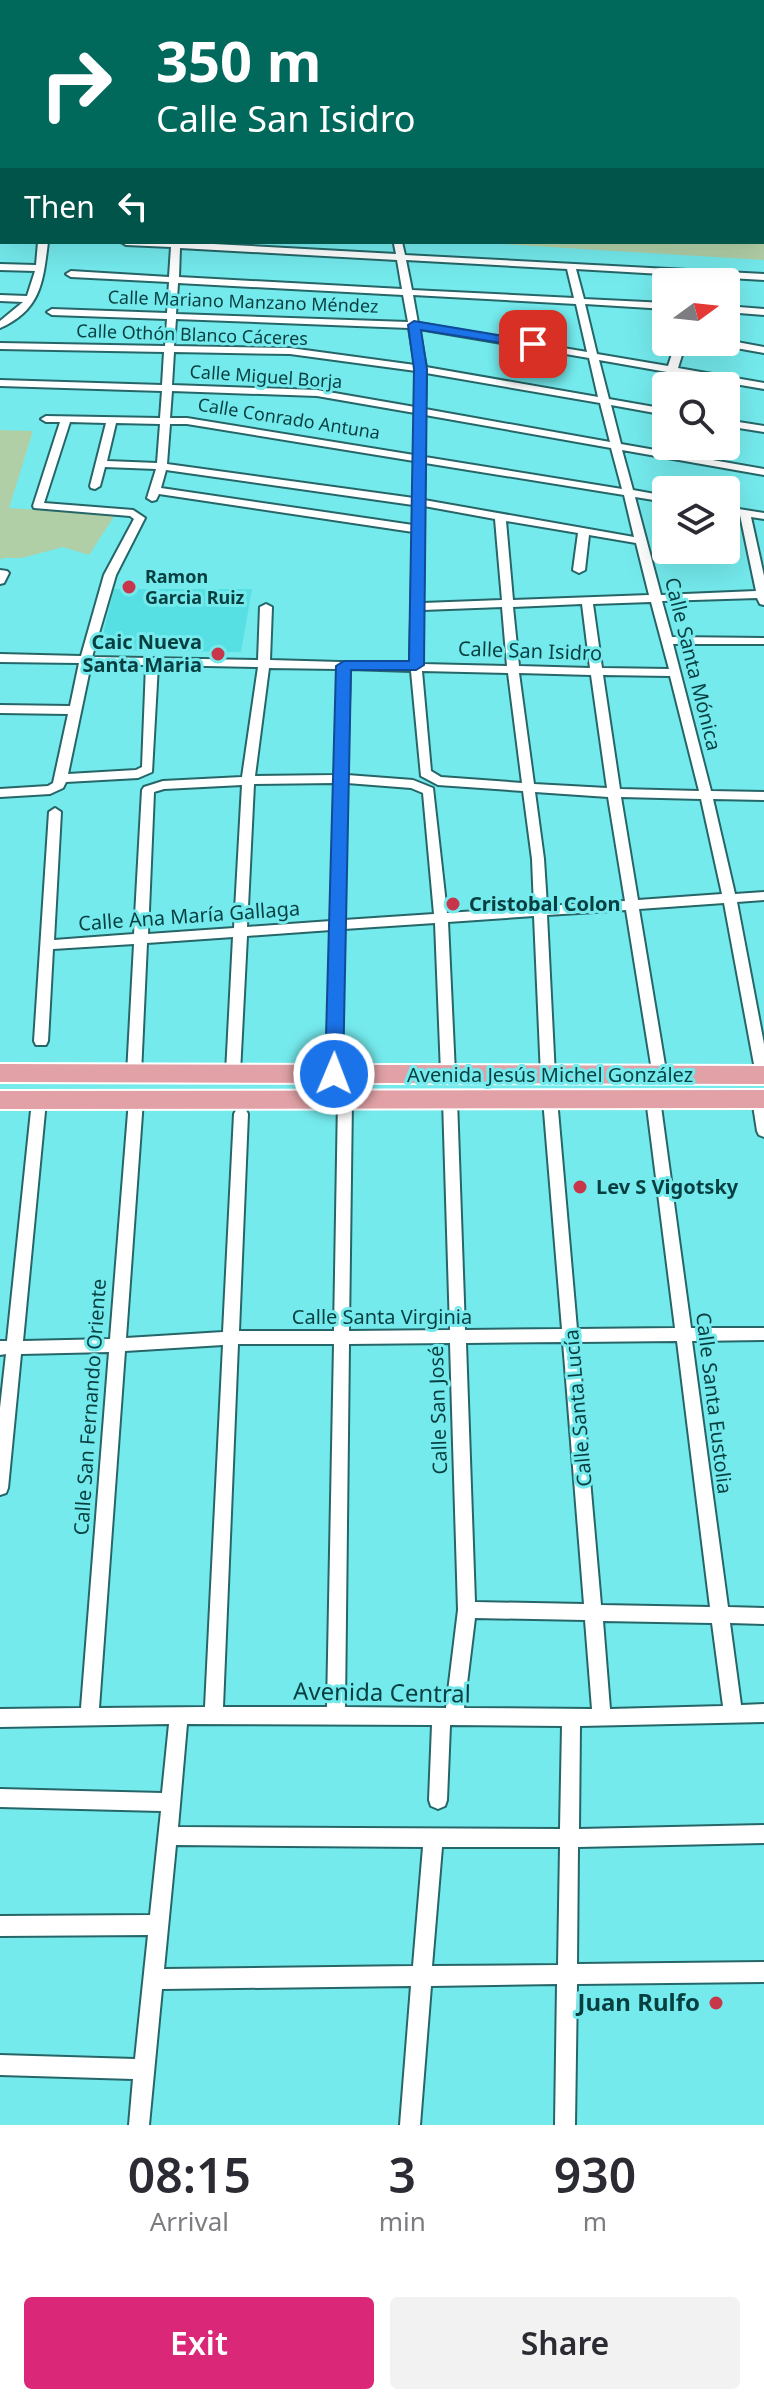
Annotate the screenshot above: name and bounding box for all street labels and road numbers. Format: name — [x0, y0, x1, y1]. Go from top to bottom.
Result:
street label: Calle Mariano Manzano Méndez — [107, 284, 379, 318]
street label: Calle Othón Blanco Cáceres — [76, 318, 308, 350]
street label: Calle Miguel Borja — [189, 359, 343, 393]
street label: Calle Conrado Antuna — [196, 392, 382, 444]
street label: Calle Santa Mónica — [659, 575, 728, 753]
street label: Calle San Isidro — [457, 634, 603, 667]
street label: Calle Ana María Gallaga — [77, 894, 301, 937]
street label: Avenida Jesús Michel González — [407, 1061, 693, 1088]
street label: Calle San Fernando Oriente — [67, 1278, 112, 1536]
street label: Calle Santa Virginia — [292, 1303, 472, 1330]
street label: Calle Santa Eustolia — [690, 1311, 739, 1495]
street label: Calle Santa Lucía — [557, 1328, 598, 1488]
street label: Calle San José — [422, 1345, 453, 1475]
street label: Avenida Central — [293, 1673, 471, 1710]

